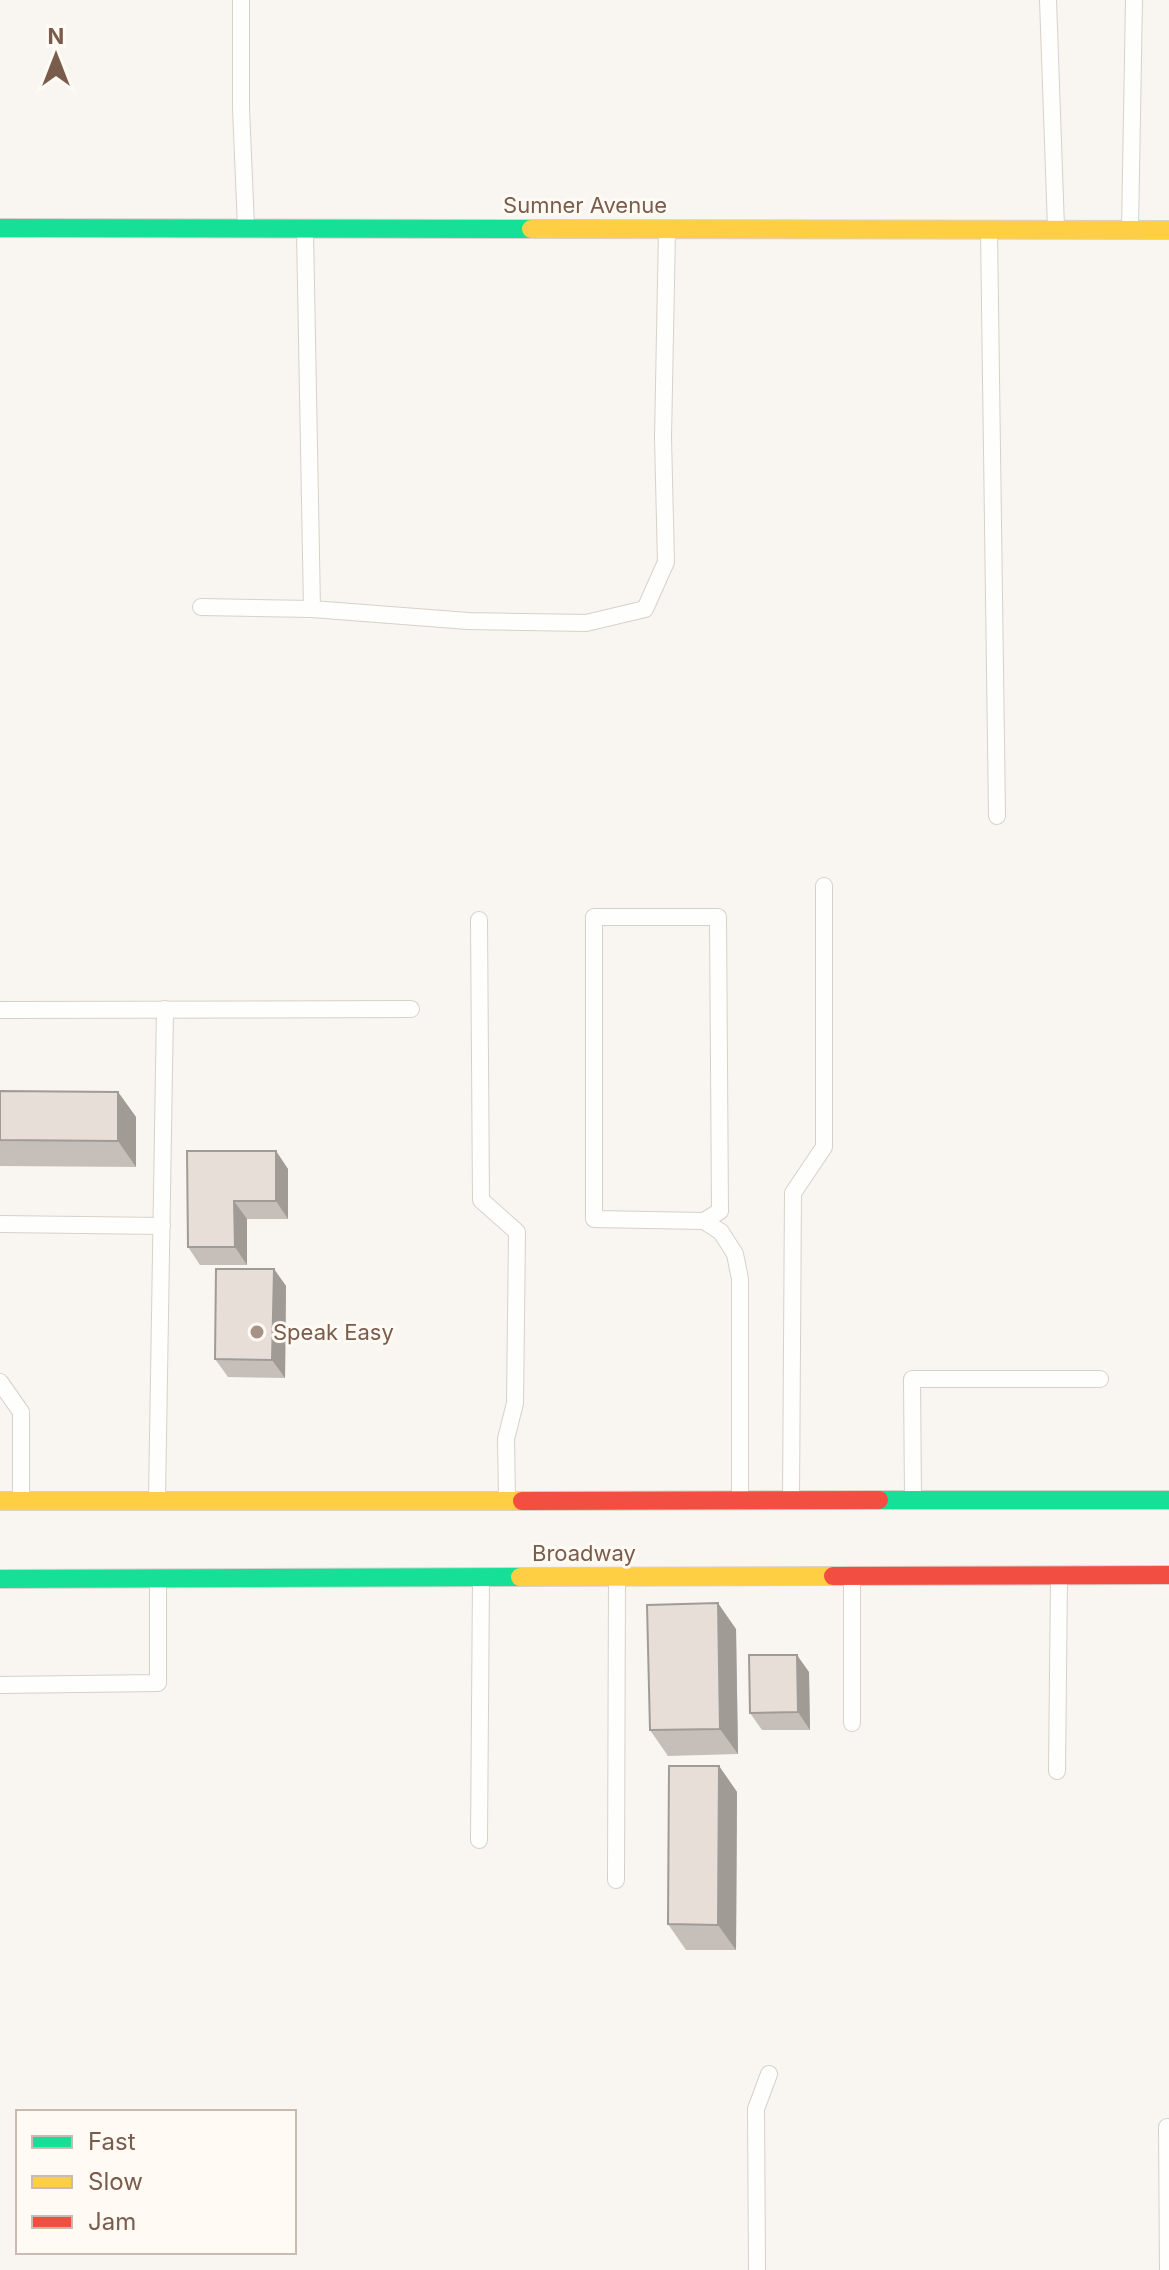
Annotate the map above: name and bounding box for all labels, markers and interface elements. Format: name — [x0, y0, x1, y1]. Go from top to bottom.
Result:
north arrow — [16, 16, 96, 96]
text: N — [48, 23, 64, 49]
street label: Sumner Avenue — [503, 192, 667, 218]
place label: Speak Easy — [273, 1319, 394, 1345]
marker: Speak Easy — [248, 1323, 266, 1341]
street label: Broadway — [532, 1540, 636, 1566]
legend — [16, 2110, 296, 2254]
text: Fast — [88, 2127, 136, 2156]
text: Slow — [88, 2167, 143, 2196]
text: Jam — [88, 2207, 136, 2236]

